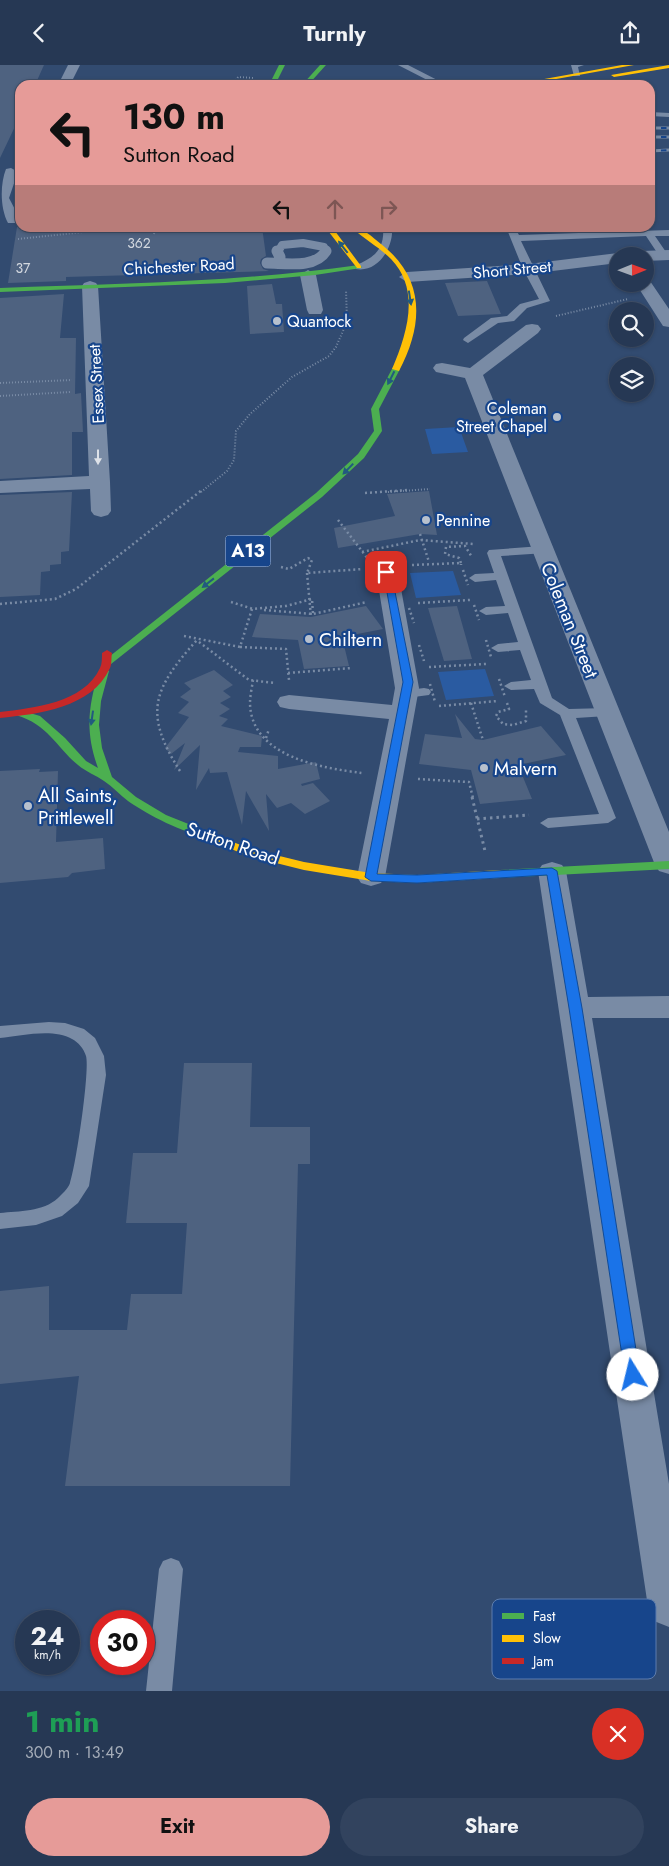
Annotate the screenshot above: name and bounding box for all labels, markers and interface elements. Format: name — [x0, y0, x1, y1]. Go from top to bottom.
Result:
text: Turnly — [303, 17, 366, 49]
icon: back — [25, 19, 53, 47]
icon: share — [616, 19, 644, 47]
text: 130 m — [123, 92, 225, 142]
icon: left — [40, 100, 105, 165]
text: Sutton Road — [123, 138, 235, 170]
icon: left — [268, 195, 296, 223]
icon: ahead — [321, 195, 349, 223]
icon: right — [374, 195, 402, 223]
house number: 362 — [127, 233, 151, 253]
one-way arrow — [338, 241, 349, 254]
north arrow — [609, 247, 654, 293]
map controls — [609, 247, 654, 402]
street label: Chichester Road — [123, 252, 235, 281]
street label: Short Street — [472, 255, 552, 284]
house number: 37 — [16, 258, 31, 278]
one-way arrow — [407, 291, 415, 307]
button: search — [609, 302, 654, 347]
place label: Quantock — [287, 310, 352, 333]
marker: Quantock — [271, 315, 283, 327]
street label: Essex Street — [83, 344, 110, 424]
button: layers — [609, 357, 654, 402]
one-way arrow — [387, 371, 395, 385]
place label: Coleman Street Chapel — [456, 397, 547, 438]
marker: Coleman Street Chapel — [551, 411, 563, 423]
one-way arrow — [94, 449, 102, 465]
one-way arrow — [342, 463, 354, 475]
place label: Pennine — [436, 509, 490, 532]
marker: Pennine — [420, 514, 432, 526]
road number: A13 — [226, 536, 270, 567]
pin — [365, 551, 407, 593]
icon: arrive — [372, 558, 400, 586]
street label: Coleman Street — [534, 558, 605, 682]
one-way arrow — [202, 577, 215, 588]
place label: Chiltern — [319, 626, 382, 653]
marker: Chiltern — [303, 633, 315, 645]
one-way arrow — [88, 710, 96, 726]
place label: Malvern — [494, 755, 557, 782]
marker: Malvern — [478, 762, 490, 774]
place label: All Saints, Prittlewell — [38, 782, 118, 831]
marker: All Saints, Prittlewell — [22, 800, 34, 812]
street label: Sutton Road — [183, 815, 283, 872]
position arrow — [606, 1348, 658, 1400]
legend — [492, 1599, 656, 1679]
text: Fast — [533, 1606, 556, 1626]
speed limit sign: 30 — [90, 1610, 155, 1675]
text: 24 — [31, 1618, 64, 1654]
text: Slow — [533, 1628, 561, 1648]
text: km/h — [34, 1646, 61, 1664]
text: Jam — [531, 1651, 554, 1671]
text: 1 min — [25, 1700, 99, 1743]
button: close — [592, 1708, 644, 1760]
text: 300 m · 13:49 — [25, 1741, 124, 1764]
button: Exit — [25, 1798, 330, 1856]
button: Share — [340, 1798, 644, 1856]

